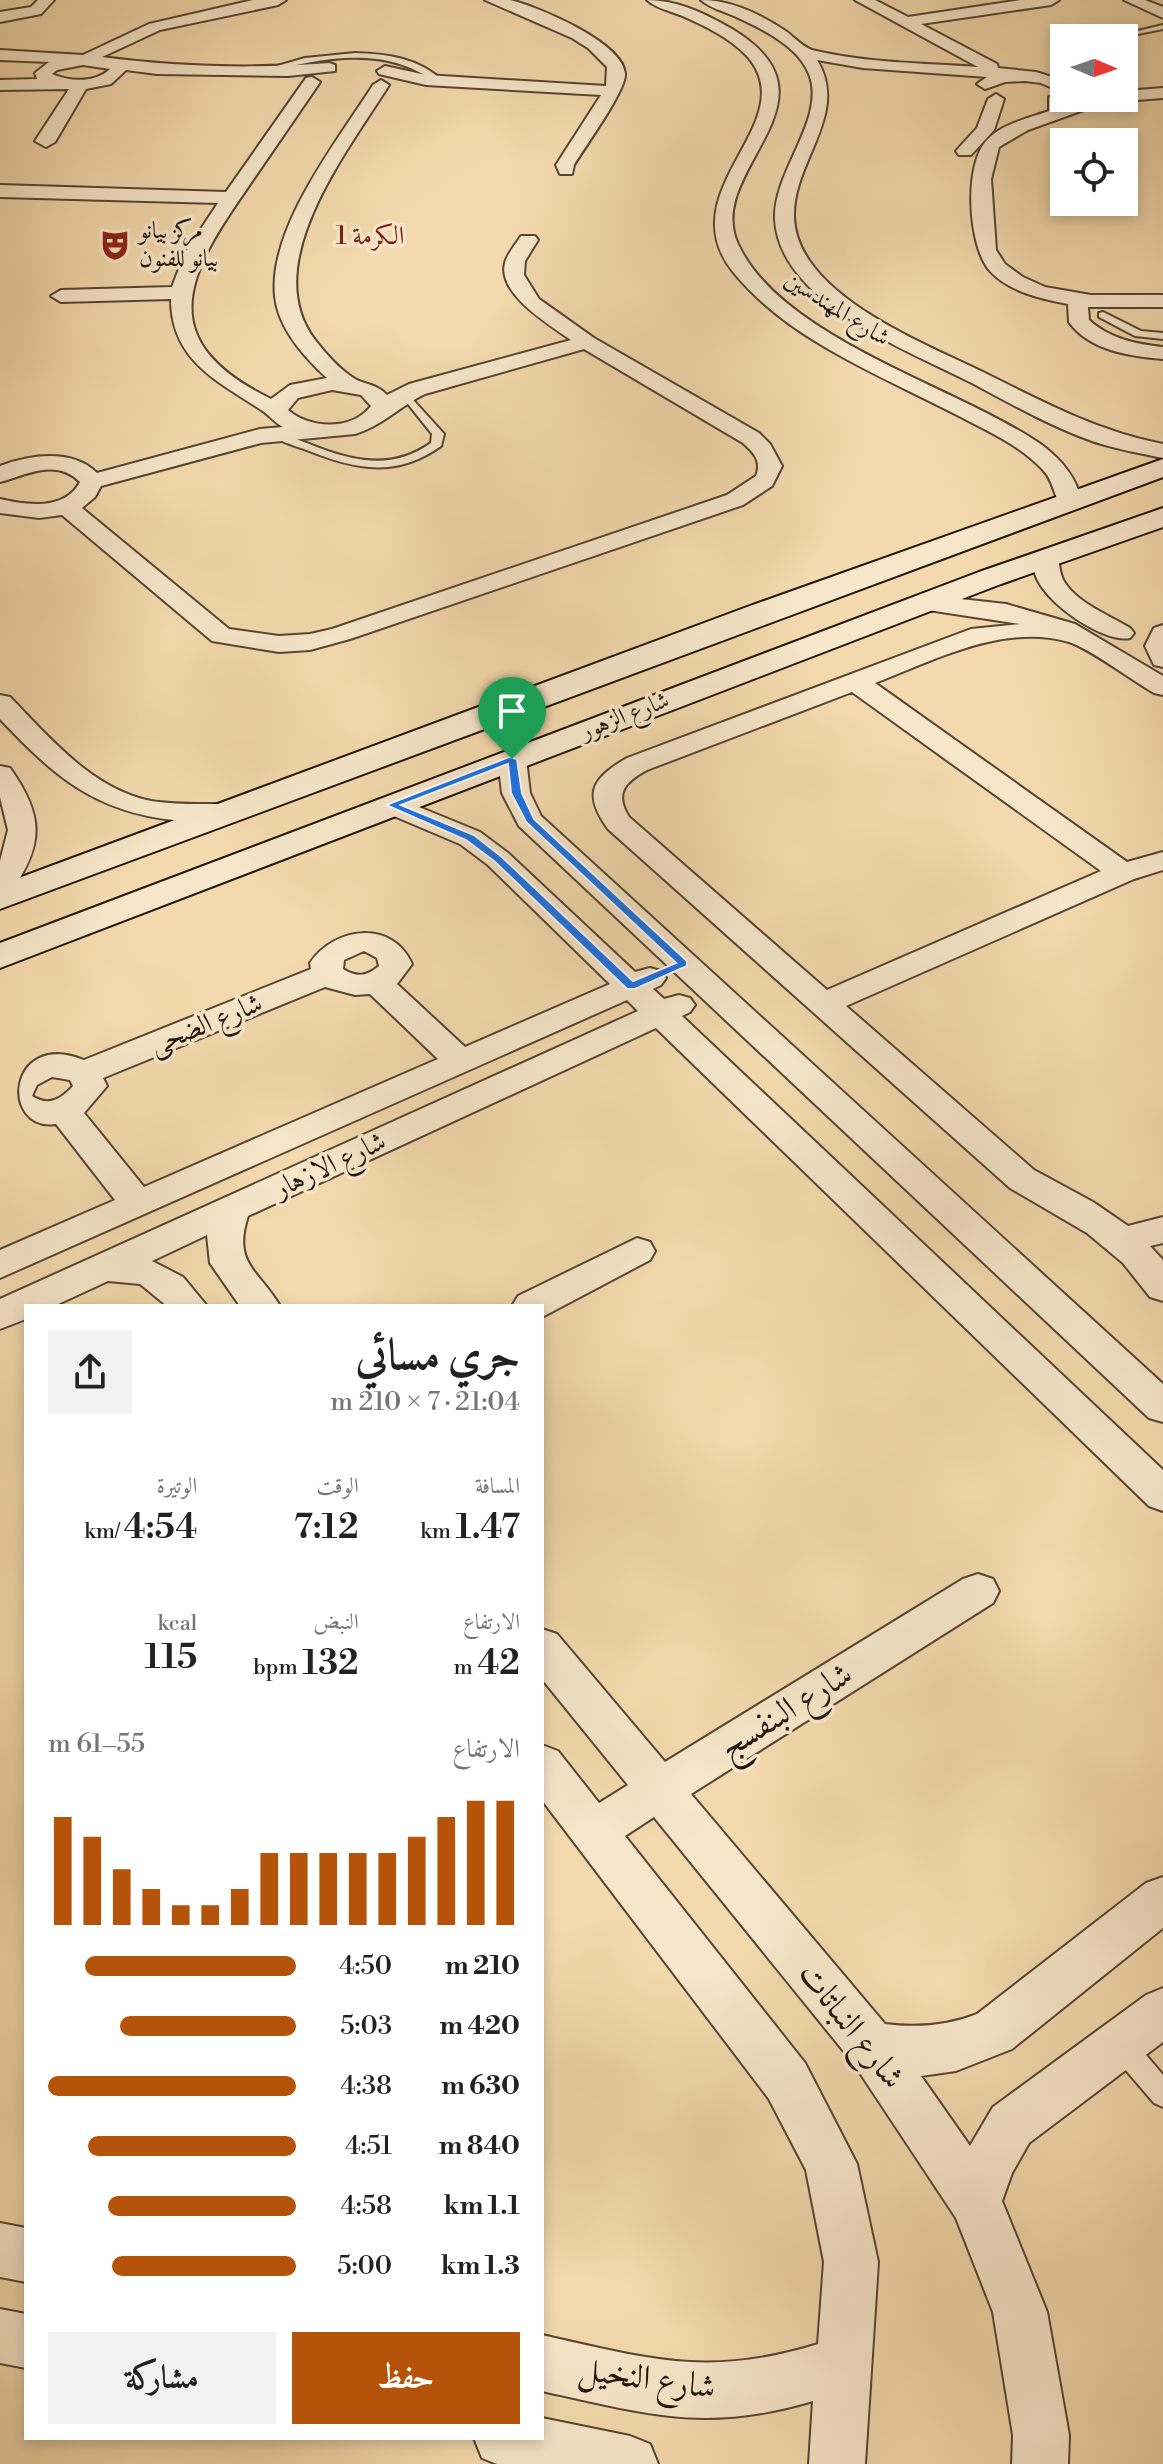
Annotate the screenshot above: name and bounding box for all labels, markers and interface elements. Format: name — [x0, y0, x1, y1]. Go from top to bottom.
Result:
north arrow — [1050, 24, 1138, 112]
map controls — [1050, 24, 1138, 216]
button: locate — [1050, 128, 1138, 216]
place label: مركز بيانو بيانو للفنون — [137, 216, 218, 274]
district label: الكرمة 1 — [336, 220, 404, 252]
theatre icon: مركز بيانو بيانو للفنون — [98, 228, 132, 262]
street label: شارع المهندسين — [777, 265, 895, 357]
pin — [478, 677, 546, 759]
street label: شارع الزهور — [574, 685, 675, 751]
icon: arrive — [490, 689, 534, 733]
street label: شارع الضحى — [144, 985, 270, 1067]
street label: شارع الازهار — [266, 1124, 394, 1212]
text: جري مسائي — [356, 1328, 520, 1383]
button: share — [48, 1330, 132, 1414]
text: 21:04 · 7 × 210 m — [330, 1386, 520, 1418]
text: الوتيرة — [157, 1473, 197, 1500]
text: الوقت — [317, 1473, 359, 1500]
text: المسافة — [475, 1473, 520, 1500]
text: 4:54 — [124, 1507, 197, 1549]
text: 7:12 — [294, 1507, 359, 1549]
text: 1.47 — [456, 1507, 520, 1549]
text: /km — [84, 1518, 124, 1545]
text: km — [420, 1518, 456, 1545]
text: النبض — [313, 1609, 359, 1636]
text: الارتفاع — [463, 1609, 520, 1636]
text: kcal — [157, 1610, 197, 1637]
text: 115 — [144, 1637, 197, 1679]
text: 132 — [302, 1643, 359, 1685]
text: 42 — [477, 1643, 520, 1685]
street label: شارع البنفسج — [711, 1653, 865, 1775]
text: bpm — [253, 1654, 302, 1681]
text: m — [454, 1654, 477, 1681]
text: 55–61 m — [48, 1728, 145, 1760]
text: الارتفاع — [453, 1733, 520, 1765]
text: 4:50 — [339, 1950, 392, 1982]
text: 210 m — [445, 1950, 520, 1982]
street label: شارع النباتات — [784, 1954, 914, 2102]
text: 5:03 — [340, 2010, 392, 2042]
text: 420 m — [440, 2010, 520, 2042]
text: 4:38 — [340, 2070, 392, 2102]
text: 630 m — [441, 2070, 520, 2102]
text: 4:51 — [345, 2130, 392, 2162]
text: 840 m — [439, 2130, 520, 2162]
text: 4:58 — [340, 2190, 392, 2222]
text: 1.1 km — [444, 2190, 520, 2222]
text: 5:00 — [337, 2250, 392, 2282]
text: 1.3 km — [441, 2250, 520, 2282]
button: مشاركة — [48, 2332, 276, 2424]
button: حفظ — [292, 2332, 520, 2424]
street label: شارع النخيل — [575, 2349, 719, 2415]

